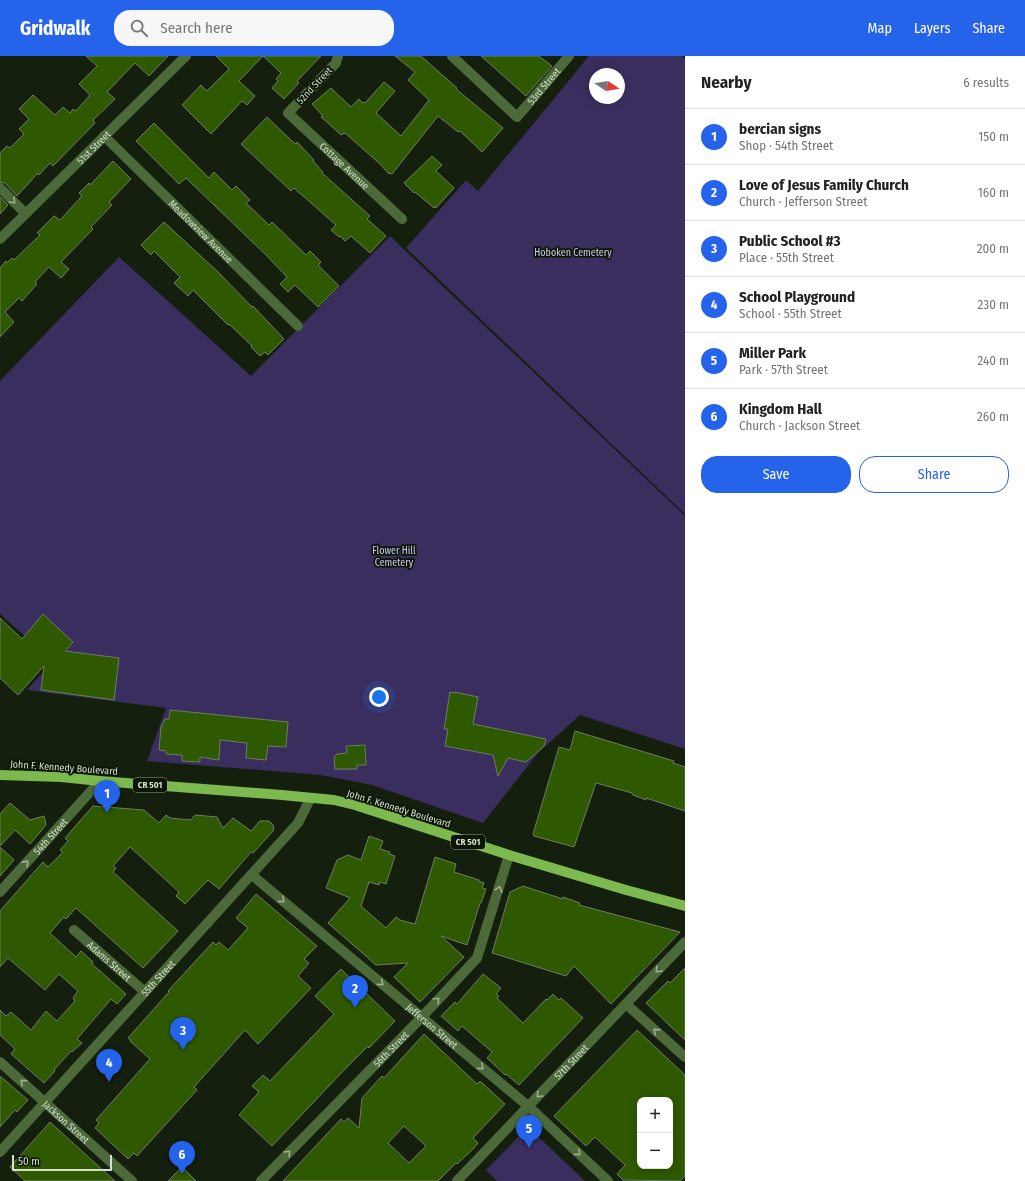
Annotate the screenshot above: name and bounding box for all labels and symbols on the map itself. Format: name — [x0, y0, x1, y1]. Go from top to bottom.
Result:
street label: 52nd Street — [294, 64, 335, 107]
street label: 53rd Street — [525, 65, 564, 107]
north arrow — [589, 68, 625, 104]
street label: 51st Street — [75, 128, 114, 167]
street label: Cottage Avenue — [317, 140, 371, 192]
one-way arrow — [8, 196, 15, 204]
street label: Meadowview Avenue — [166, 198, 235, 266]
park label: Hoboken Cemetery — [534, 247, 612, 259]
park label: Flower Hill Cemetery — [372, 545, 416, 569]
your location — [369, 687, 389, 707]
street label: John F. Kennedy Boulevard — [10, 758, 118, 778]
road number: CR 501 — [133, 778, 167, 792]
pin: 1 — [94, 780, 120, 813]
street label: John F. Kennedy Boulevard — [345, 787, 452, 830]
street label: 54th Street — [31, 816, 71, 858]
road number: CR 501 — [451, 835, 485, 849]
one-way arrow — [21, 860, 29, 868]
one-way arrow — [494, 886, 503, 893]
one-way arrow — [277, 896, 284, 903]
street label: Adams Street — [84, 939, 134, 985]
street label: 55th Street — [139, 957, 178, 999]
one-way arrow — [656, 965, 663, 973]
pin: 2 — [342, 975, 368, 1008]
one-way arrow — [377, 979, 384, 986]
one-way arrow — [432, 997, 439, 1004]
street label: Jefferson Street — [403, 1001, 460, 1052]
pin: 3 — [170, 1017, 196, 1050]
one-way arrow — [653, 1028, 661, 1036]
street label: 56th Street — [371, 1029, 412, 1070]
street label: 57th Street — [552, 1042, 592, 1082]
pin: 4 — [96, 1049, 122, 1082]
one-way arrow — [476, 1063, 484, 1070]
one-way arrow — [20, 1080, 27, 1087]
one-way arrow — [537, 1090, 544, 1098]
street label: Jackson Street — [40, 1098, 92, 1147]
pin: 5 — [516, 1115, 542, 1148]
pin: 6 — [169, 1141, 195, 1174]
one-way arrow — [573, 1148, 581, 1156]
one-way arrow — [283, 1150, 291, 1158]
scale bar — [12, 1153, 112, 1172]

